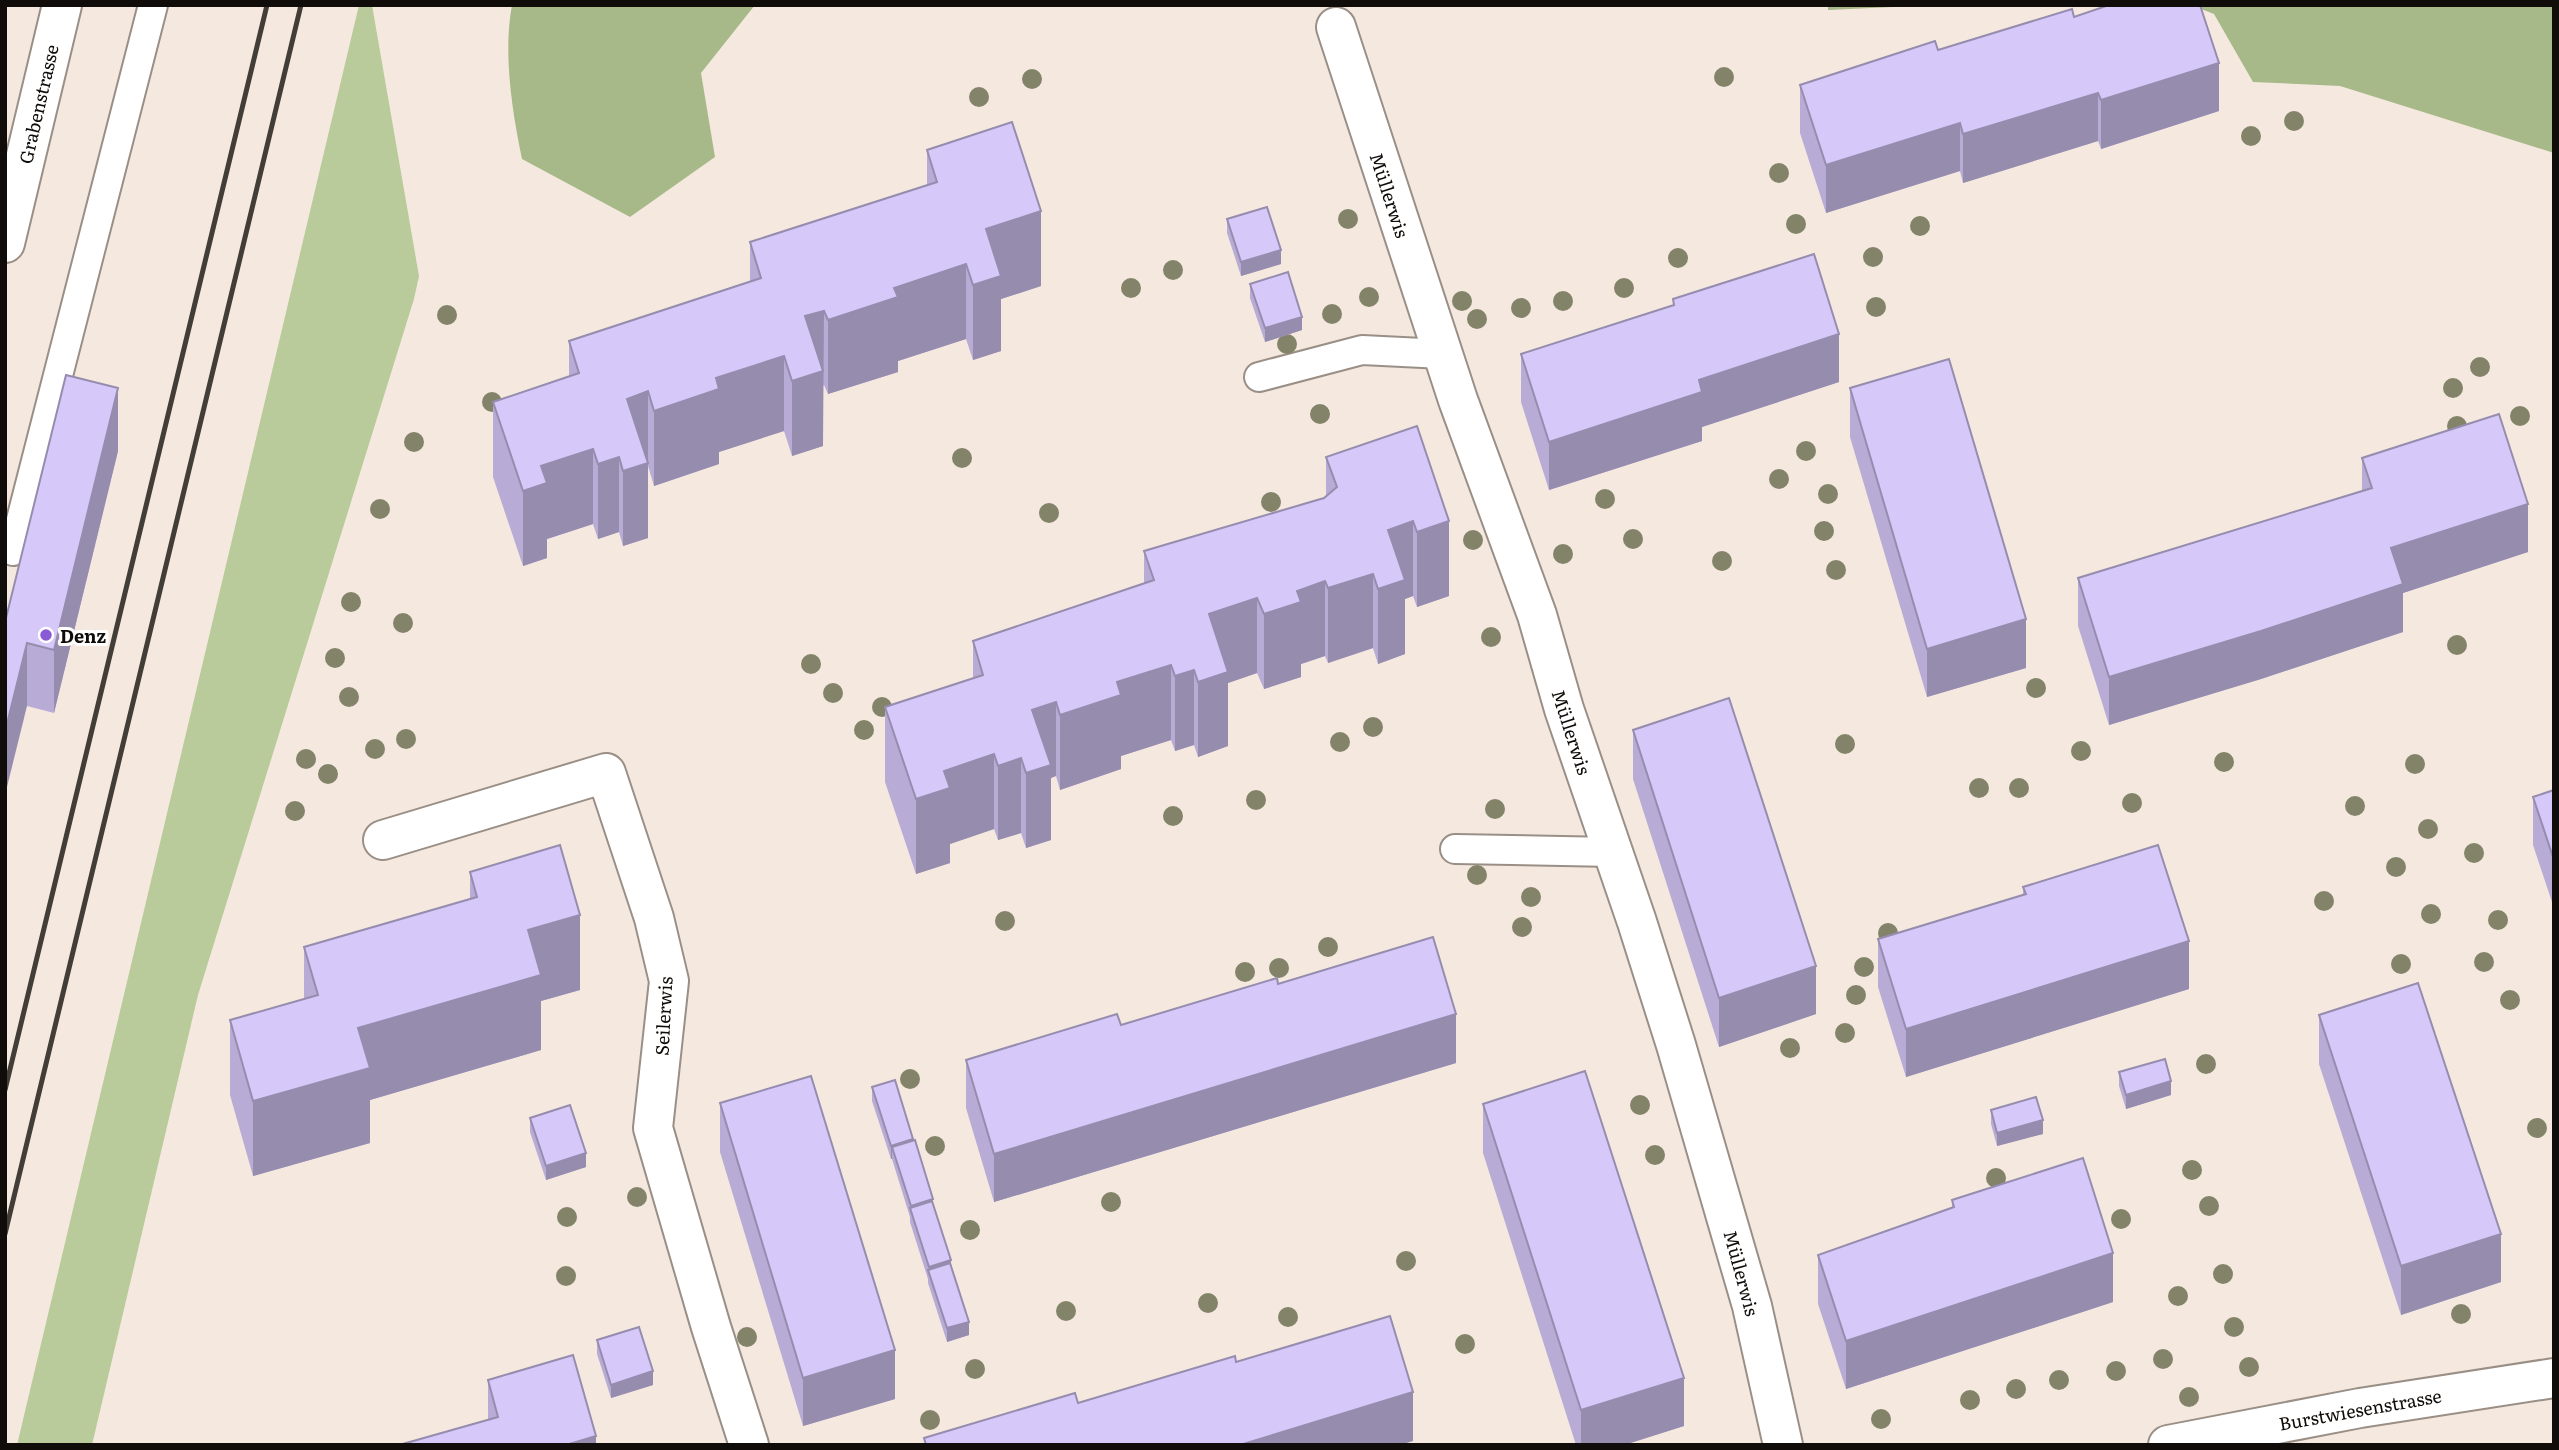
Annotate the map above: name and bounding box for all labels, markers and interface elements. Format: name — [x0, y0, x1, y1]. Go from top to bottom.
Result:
street label: Grabenstrasse — [11, 42, 65, 166]
street label: Müllerwis — [1364, 149, 1416, 241]
place label: Denz — [60, 622, 107, 649]
marker: Denz — [38, 627, 54, 643]
street label: Müllerwis — [1546, 686, 1598, 778]
street label: Seilerwis — [647, 976, 679, 1056]
street label: Müllerwis — [1718, 1227, 1766, 1319]
street label: Burstwiesenstrasse — [2277, 1381, 2443, 1437]

